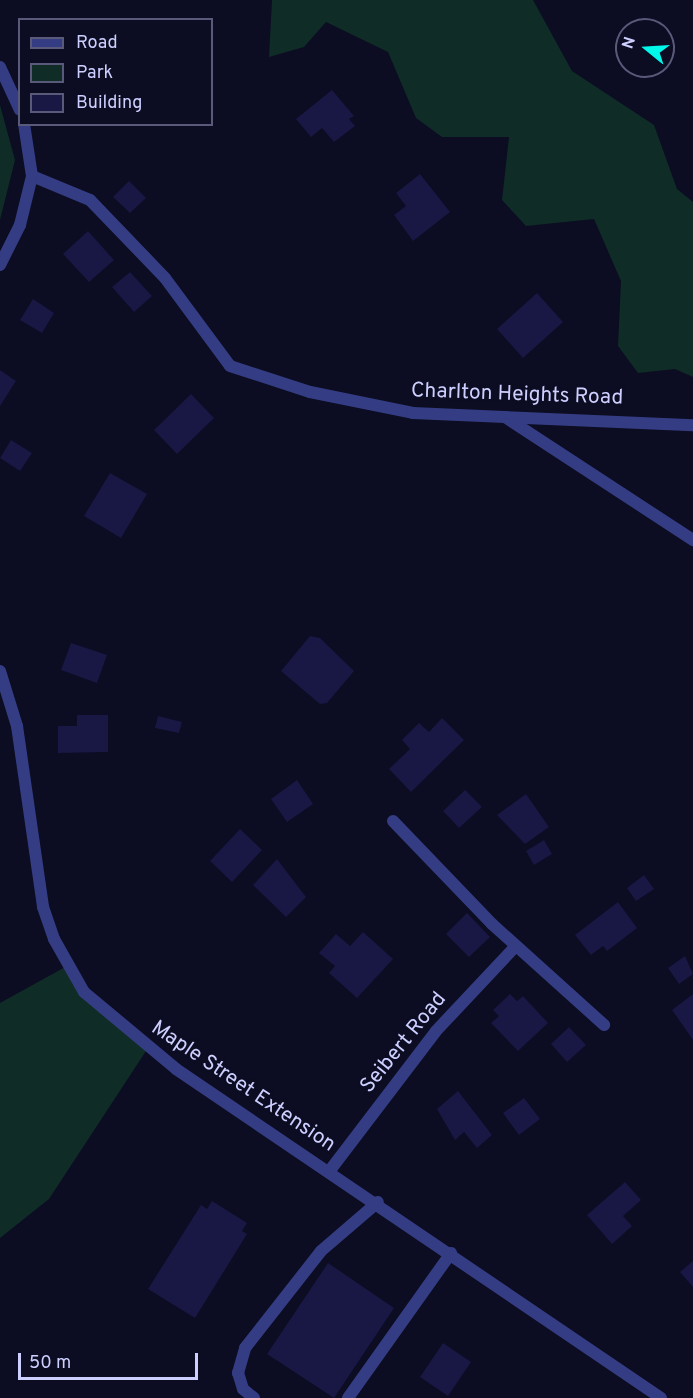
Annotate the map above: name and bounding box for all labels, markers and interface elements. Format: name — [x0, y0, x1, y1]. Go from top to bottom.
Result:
legend — [18, 18, 213, 126]
north arrow — [615, 18, 675, 78]
text: Road — [76, 32, 118, 55]
text: N — [618, 34, 641, 52]
text: Park — [76, 62, 113, 85]
text: Building — [76, 92, 142, 115]
street label: Charlton Heights Road — [410, 379, 624, 411]
street label: Seibert Road — [356, 987, 452, 1099]
street label: Maple Street Extension — [146, 1016, 340, 1158]
scale bar — [21, 1341, 201, 1379]
text: 50 m — [29, 1352, 71, 1375]

